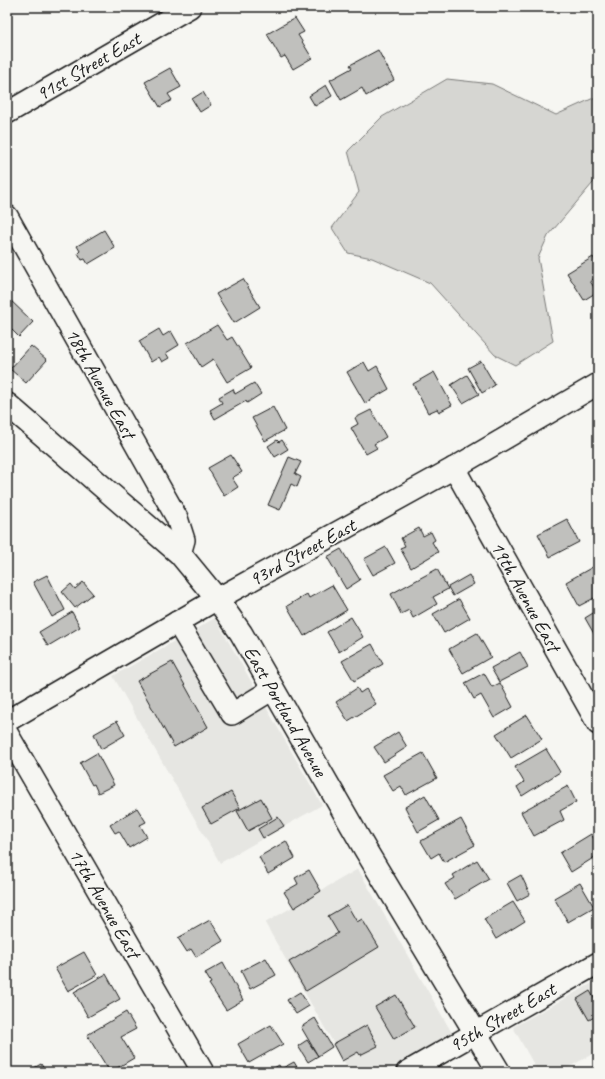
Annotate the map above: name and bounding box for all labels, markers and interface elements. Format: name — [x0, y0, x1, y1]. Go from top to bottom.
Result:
street label: 91st Street East — [32, 25, 147, 106]
street label: 18th Avenue East — [60, 324, 143, 446]
street label: 93rd Street East — [245, 512, 362, 592]
street label: 19th Avenue East — [485, 537, 568, 659]
street label: East Portland Avenue — [238, 642, 334, 782]
street label: 17th Avenue East — [63, 844, 148, 965]
street label: 95th Street East — [445, 976, 562, 1058]

